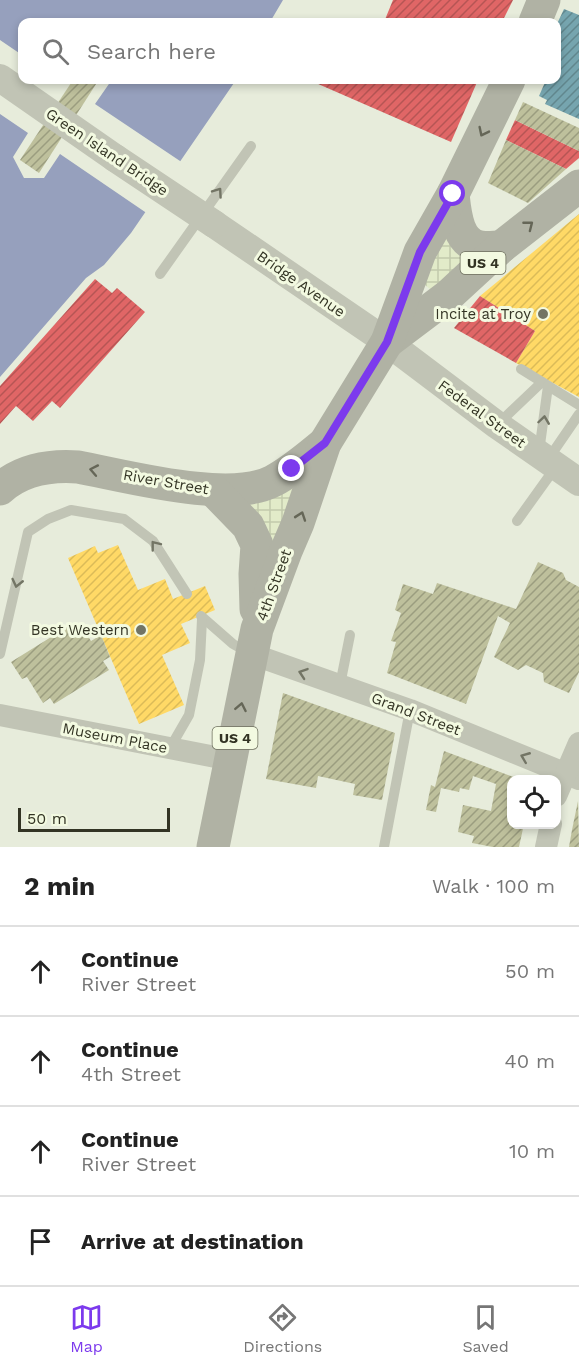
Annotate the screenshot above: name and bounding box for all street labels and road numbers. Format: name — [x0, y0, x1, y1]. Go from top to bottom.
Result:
street label: Green Island Bridge — [42, 104, 172, 200]
street label: Bridge Avenue — [253, 247, 349, 321]
road number: US 4 — [460, 252, 506, 274]
street label: Federal Street — [435, 376, 530, 452]
street label: River Street — [122, 466, 211, 498]
street label: 4th Street — [253, 546, 296, 623]
street label: Grand Street — [369, 689, 464, 740]
street label: Museum Place — [61, 719, 169, 757]
road number: US 4 — [212, 727, 258, 749]

